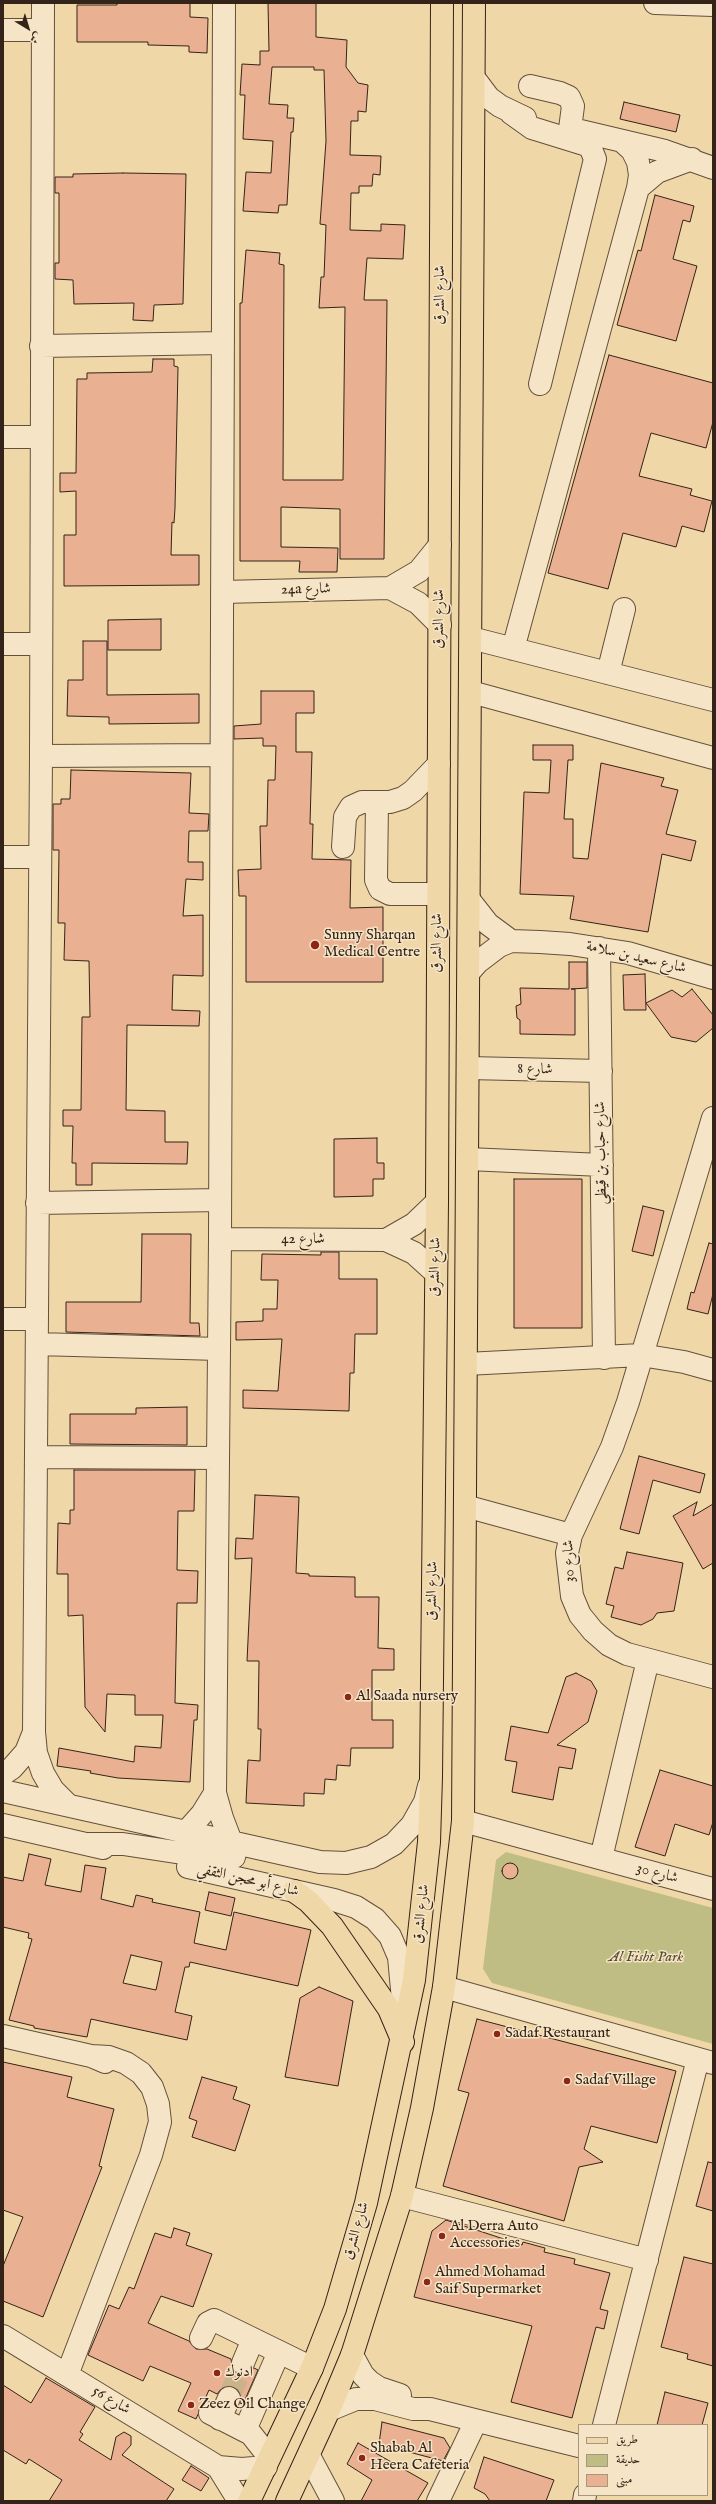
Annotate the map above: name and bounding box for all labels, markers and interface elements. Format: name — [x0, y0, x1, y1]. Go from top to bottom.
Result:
north arrow — [8, 8, 48, 48]
text: ش — [27, 29, 44, 46]
street label: شارع الشرق — [432, 265, 450, 325]
street label: 24a شارع — [281, 581, 331, 599]
street label: شارع الشرق — [431, 589, 449, 649]
street label: شارع الشرق — [429, 913, 447, 973]
place label: Sunny Sharqan Medical Centre — [324, 927, 420, 962]
street label: شارع سعيد بن سلامة — [584, 938, 688, 978]
marker: Sunny Sharqan Medical Centre — [309, 939, 321, 951]
street label: شارع 8 — [517, 1061, 553, 1079]
street label: شارع حباب بن قيظي — [592, 1101, 612, 1205]
street label: شارع 42 — [281, 1231, 325, 1249]
street label: شارع الشرق — [426, 1237, 446, 1297]
street label: شارع 30 — [560, 1540, 580, 1582]
street label: شارع الشرق — [423, 1561, 443, 1621]
place label: Al Saada nursery — [356, 1688, 458, 1706]
marker: Al Saada nursery — [343, 1692, 353, 1702]
street label: شارع 30 — [634, 1860, 680, 1888]
street label: شارع أبو محجن الثقفي — [196, 1861, 300, 1901]
street label: شارع الشرق — [410, 1883, 434, 1945]
park label: Al Fisht Park — [609, 1949, 683, 1967]
place label: Sadaf Restaurant — [505, 2025, 610, 2043]
marker: Sadaf Restaurant — [492, 2029, 502, 2039]
place label: Sadaf Village — [575, 2072, 656, 2090]
marker: Sadaf Village — [562, 2076, 572, 2086]
street label: شارع الشرق — [340, 2200, 374, 2262]
place label: Al Derra Auto Accessories — [450, 2218, 538, 2253]
marker: Al Derra Auto Accessories — [437, 2231, 447, 2241]
place label: Ahmed Mohamad Saif Supermarket — [435, 2264, 545, 2299]
marker: Ahmed Mohamad Saif Supermarket — [422, 2277, 432, 2287]
place label: ادنوك — [225, 2364, 253, 2382]
marker: ادنوك — [212, 2368, 222, 2378]
street label: شارع 56 — [89, 2383, 133, 2419]
place label: Zeez Oil Change — [199, 2396, 306, 2414]
marker: Zeez Oil Change — [186, 2400, 196, 2410]
legend — [578, 2424, 708, 2496]
text: طريق — [616, 2432, 638, 2447]
place label: Shabab Al Heera Cafeteria — [370, 2440, 469, 2475]
text: حديقة — [616, 2452, 640, 2467]
marker: Shabab Al Heera Cafeteria — [357, 2453, 367, 2463]
text: مبنى — [616, 2472, 632, 2487]

